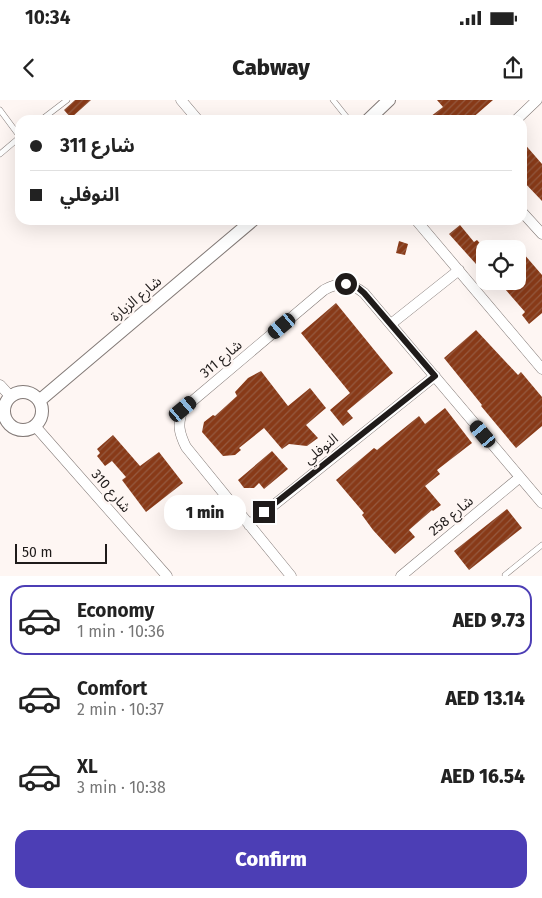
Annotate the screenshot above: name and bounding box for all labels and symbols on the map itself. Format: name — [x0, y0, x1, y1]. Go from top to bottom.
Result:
street label: شارع الزبارة — [107, 273, 166, 327]
route start — [335, 273, 357, 295]
car — [265, 311, 298, 341]
street label: شارع 311 — [197, 337, 247, 383]
car — [166, 394, 199, 424]
car — [467, 418, 498, 450]
street label: النوفلي — [300, 430, 343, 470]
street label: شارع 310 — [86, 466, 134, 517]
street label: شارع 258 — [425, 493, 478, 541]
callout: 1 min — [164, 494, 246, 530]
route end — [253, 501, 275, 523]
scale bar — [15, 540, 108, 564]

